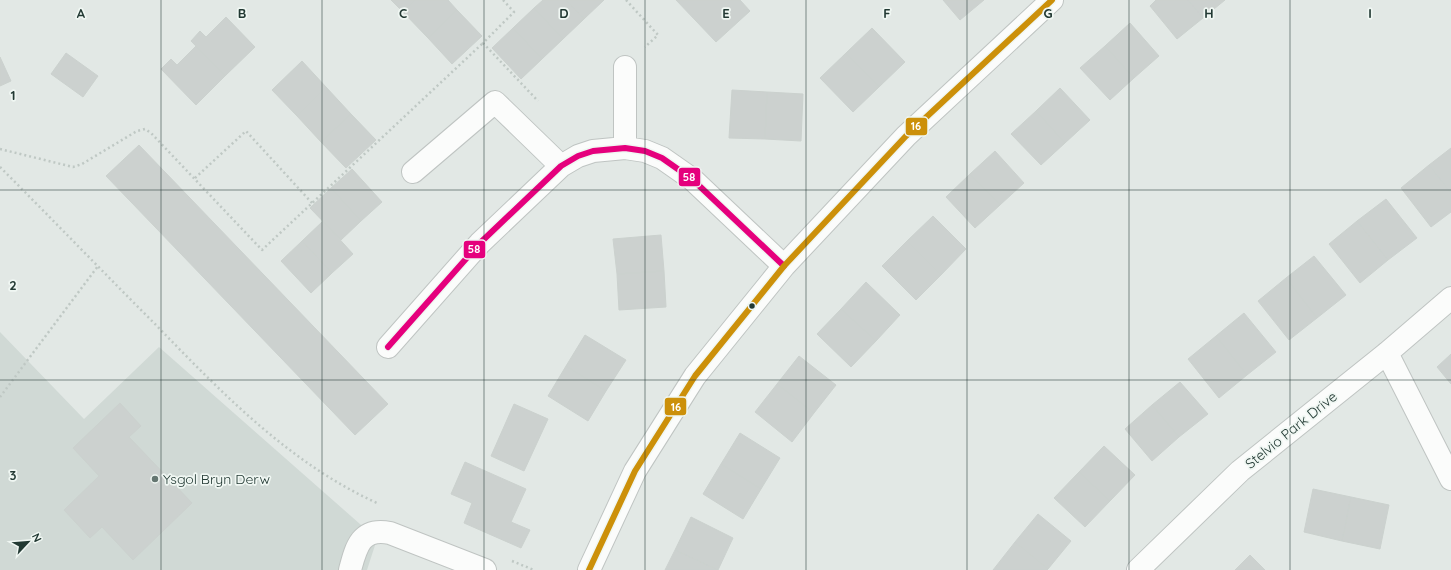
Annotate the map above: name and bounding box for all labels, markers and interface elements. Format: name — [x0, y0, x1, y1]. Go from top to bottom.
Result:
text: A — [77, 5, 86, 21]
text: B — [238, 5, 246, 21]
text: C — [399, 5, 407, 21]
text: D — [559, 5, 569, 21]
text: E — [722, 5, 730, 21]
text: F — [883, 5, 891, 21]
text: G — [1043, 5, 1053, 21]
text: H — [1204, 5, 1214, 21]
text: I — [1368, 5, 1372, 21]
text: 1 — [10, 87, 16, 103]
line badge: 16 — [905, 117, 928, 136]
text: 16 — [911, 119, 921, 133]
line badge: 58 — [678, 167, 701, 187]
text: 58 — [683, 170, 695, 184]
line badge: 58 — [463, 240, 486, 259]
text: 58 — [468, 242, 480, 256]
text: 2 — [9, 277, 17, 293]
unlabelled marker — [747, 301, 757, 311]
street label: Stelvio Park Drive — [1241, 387, 1341, 473]
line badge: 16 — [664, 397, 687, 416]
text: 16 — [671, 400, 681, 414]
text: 3 — [10, 467, 17, 483]
place label: Ysgol Bryn Derw — [163, 470, 270, 488]
marker: Ysgol Bryn Derw — [150, 474, 160, 484]
north arrow — [8, 522, 48, 562]
text: N — [29, 531, 45, 544]

